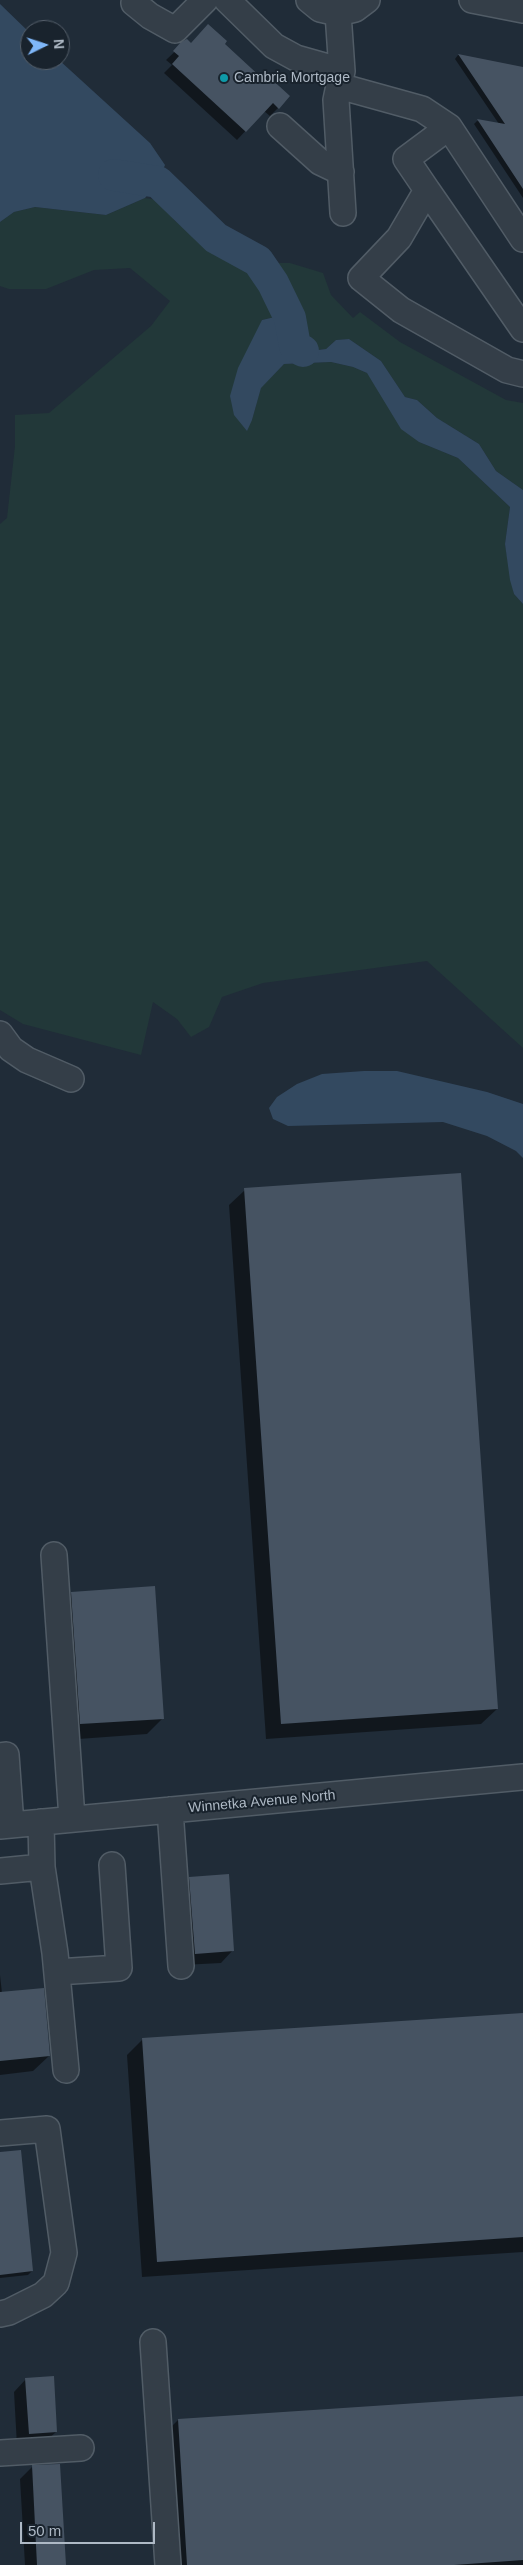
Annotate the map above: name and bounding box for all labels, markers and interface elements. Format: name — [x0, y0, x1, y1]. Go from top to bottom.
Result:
north arrow — [20, 20, 70, 70]
text: N — [51, 38, 67, 50]
place label: Cambria Mortgage — [234, 70, 350, 86]
marker: Cambria Mortgage — [218, 72, 230, 84]
street label: Winnetka Avenue North — [188, 1787, 336, 1817]
scale bar — [22, 2512, 158, 2544]
text: 50 m — [28, 2522, 61, 2539]

